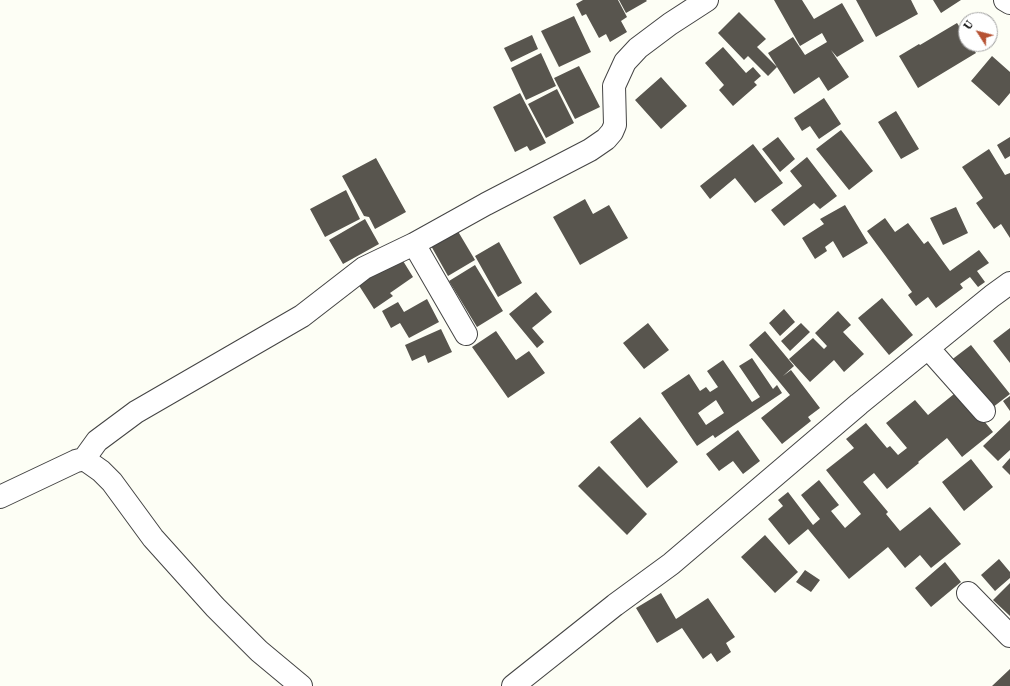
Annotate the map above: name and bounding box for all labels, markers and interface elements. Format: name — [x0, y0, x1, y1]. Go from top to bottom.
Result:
north arrow — [958, 12, 998, 52]
text: U — [960, 18, 977, 33]

